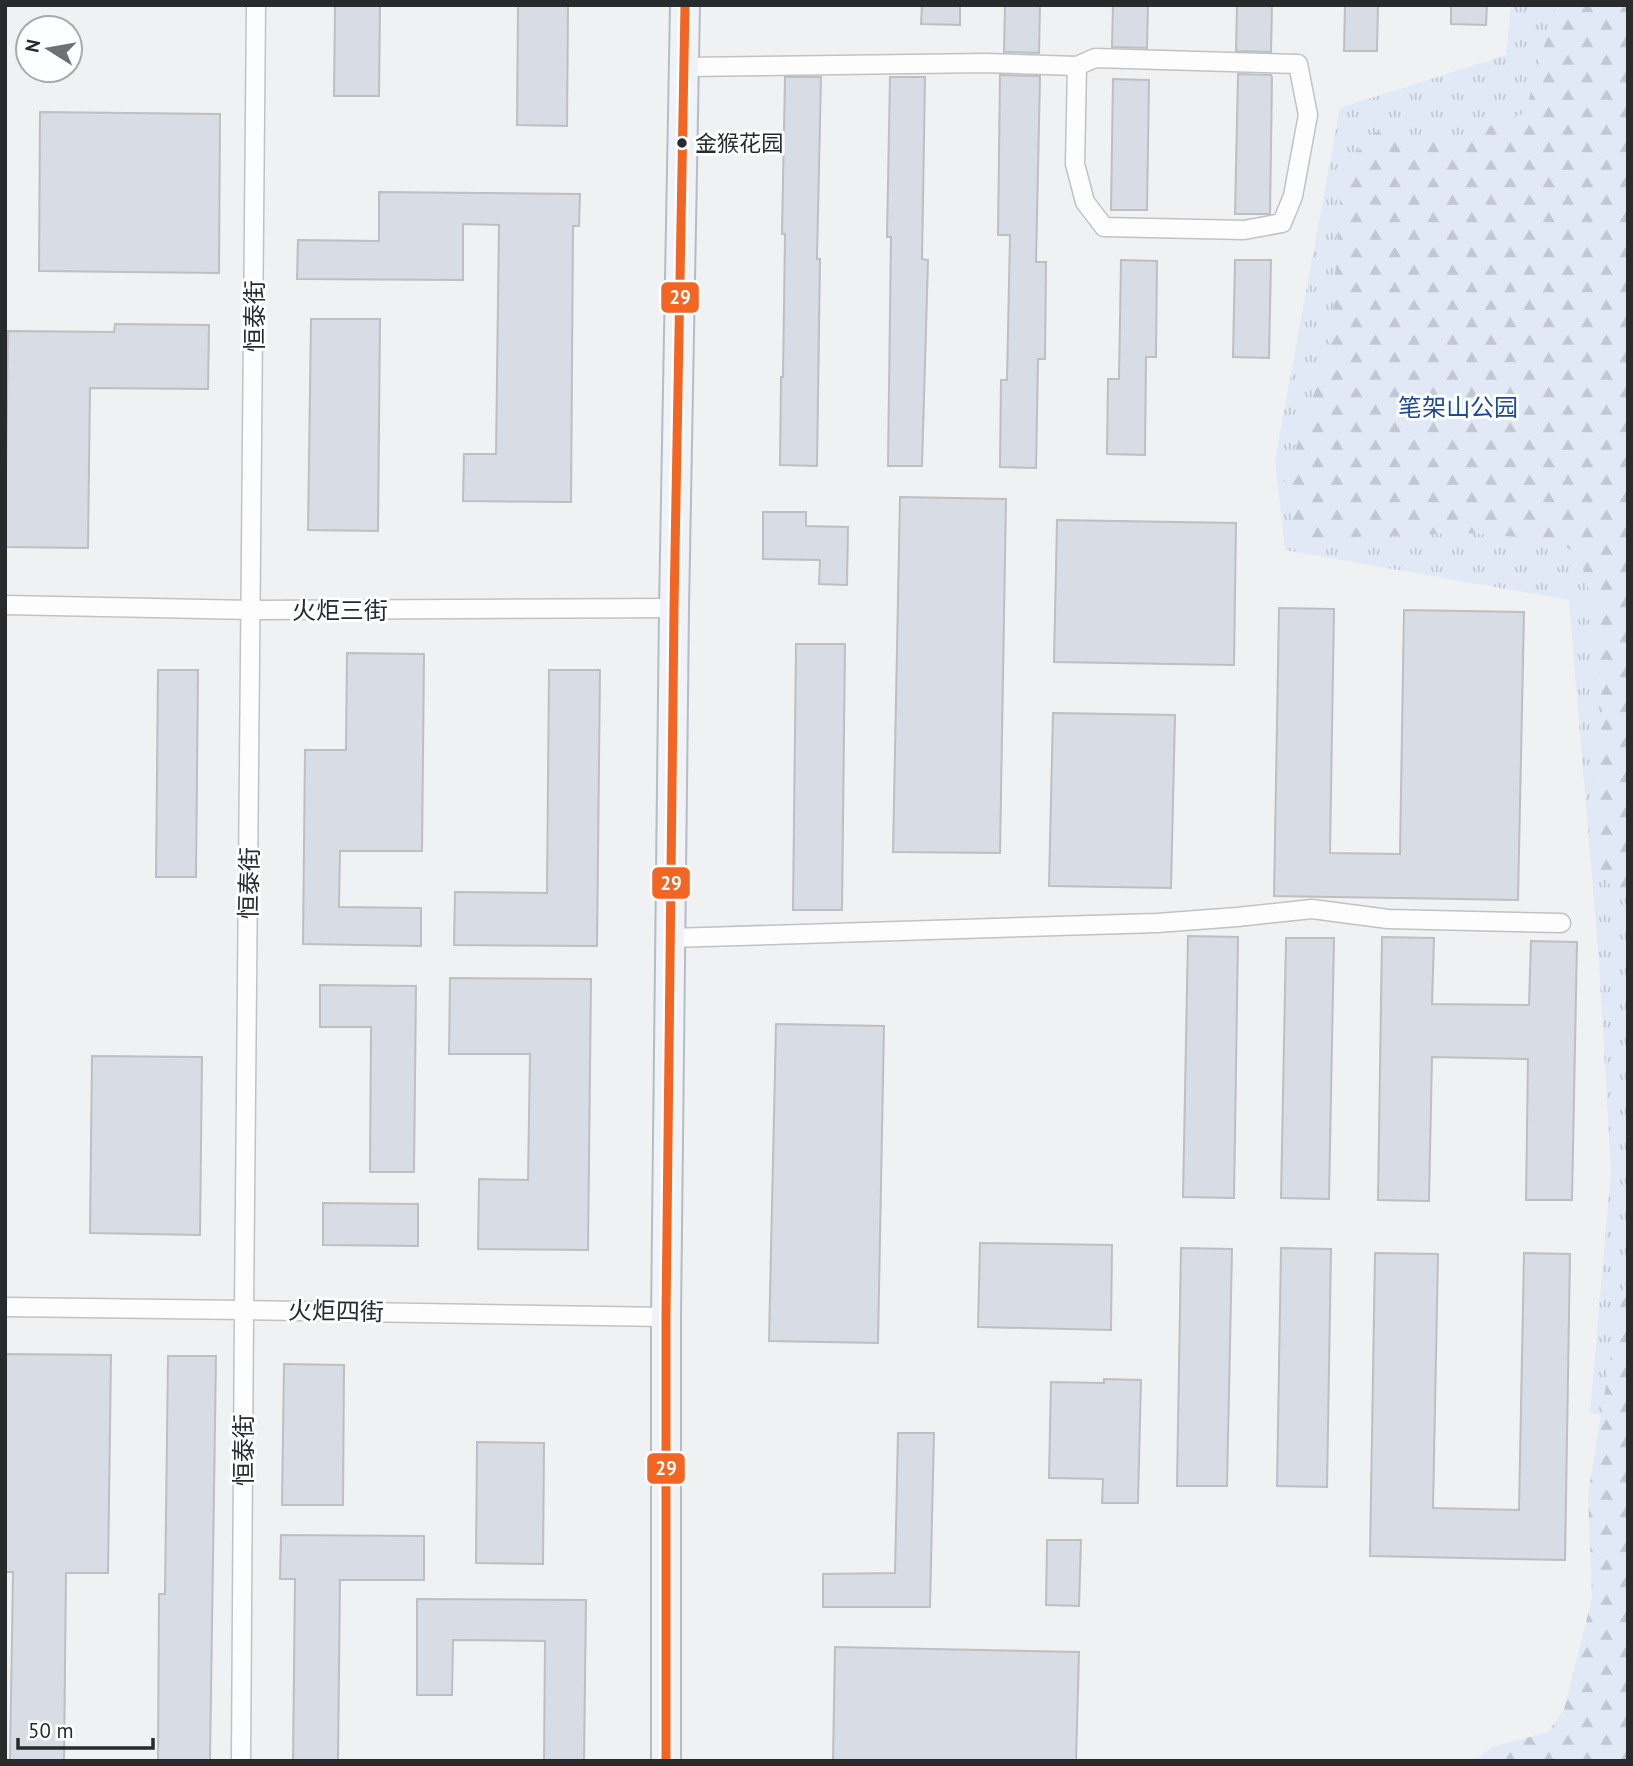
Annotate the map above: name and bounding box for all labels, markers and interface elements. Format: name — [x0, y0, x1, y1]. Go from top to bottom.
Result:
north arrow — [14, 14, 84, 84]
text: N — [19, 37, 45, 54]
place label: 金猴花园 — [695, 129, 783, 157]
marker: 金猴花园 — [675, 136, 689, 150]
street label: 恒泰街 — [239, 280, 270, 352]
line badge: 29 — [660, 281, 700, 314]
text: 29 — [669, 285, 691, 309]
park label: 笔架山公园 — [1398, 392, 1518, 423]
street label: 火炬三街 — [292, 595, 388, 626]
street label: 恒泰街 — [233, 847, 265, 919]
line badge: 29 — [651, 866, 691, 900]
text: 29 — [660, 871, 682, 895]
street label: 火炬四街 — [288, 1295, 384, 1327]
street label: 恒泰街 — [228, 1414, 259, 1486]
line badge: 29 — [646, 1452, 686, 1485]
text: 29 — [655, 1456, 677, 1480]
scale bar — [18, 1706, 152, 1750]
text: 50 m — [28, 1717, 74, 1744]

